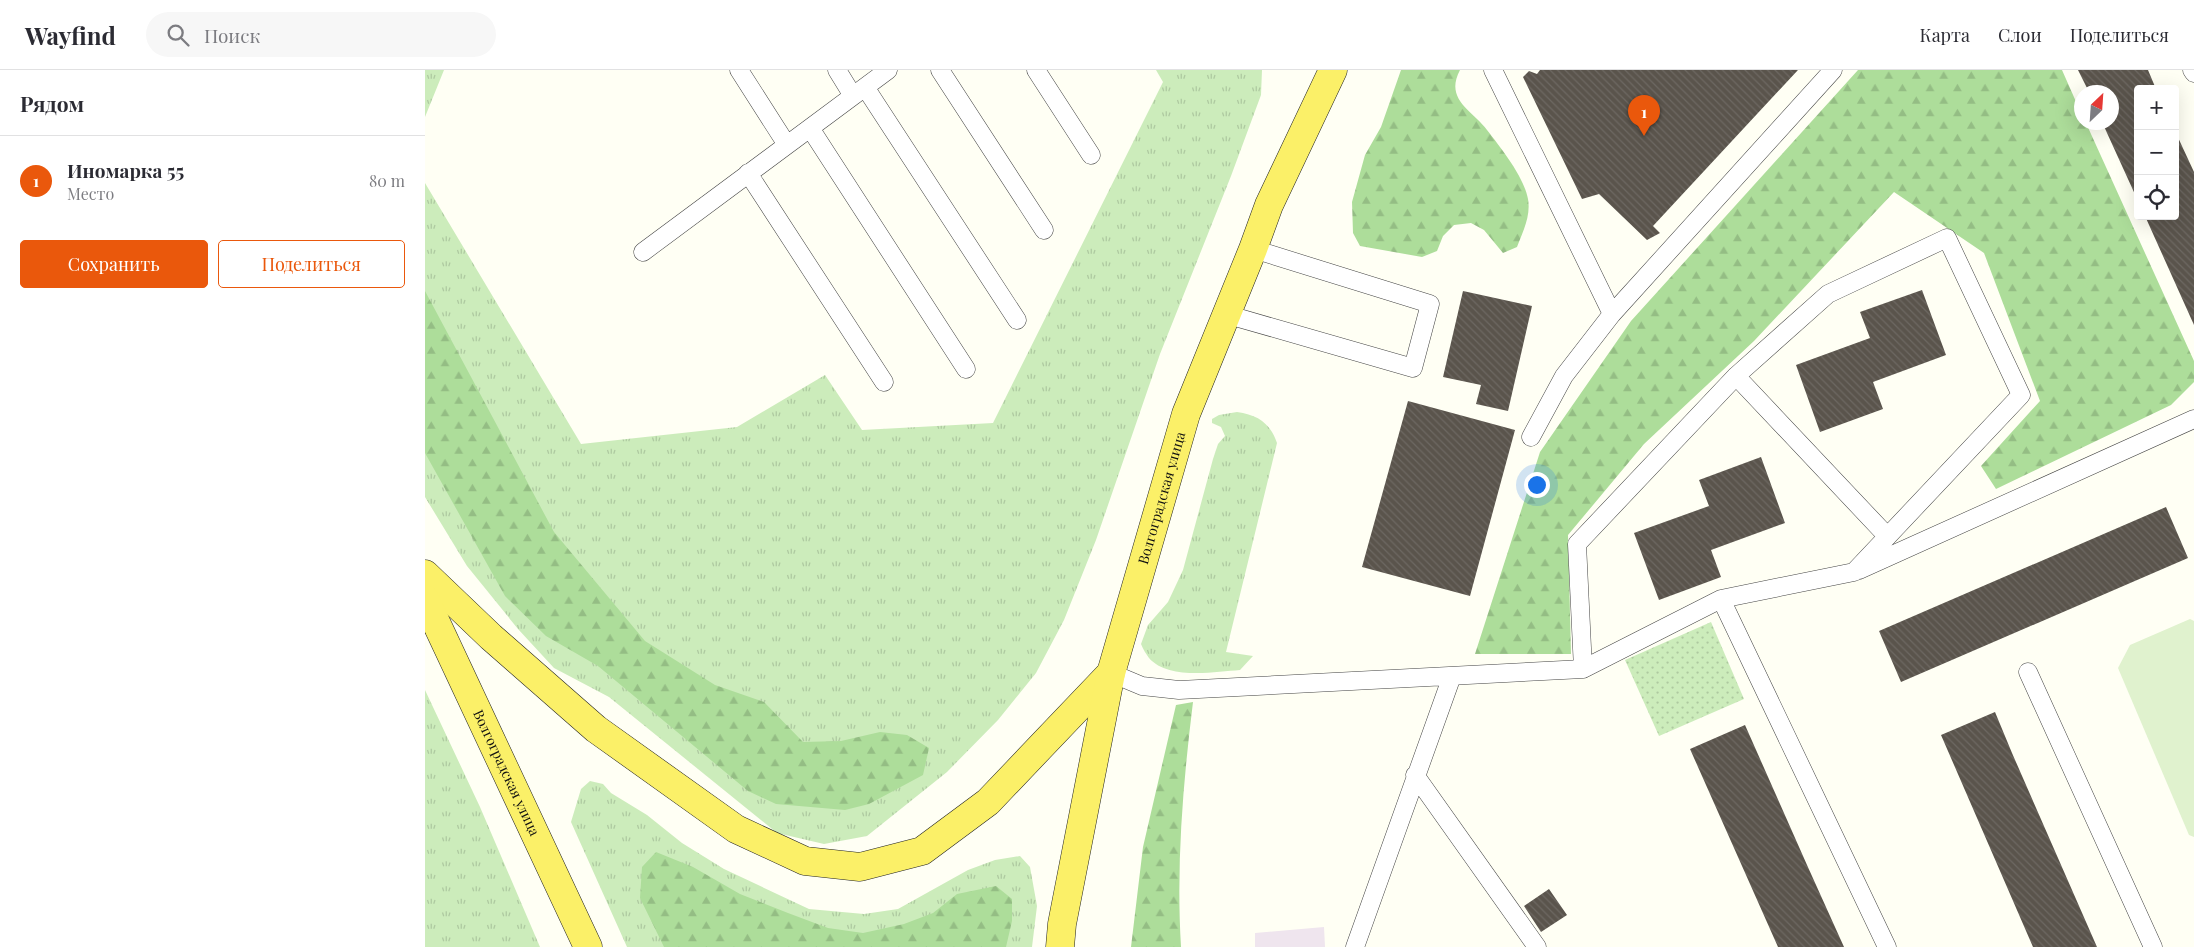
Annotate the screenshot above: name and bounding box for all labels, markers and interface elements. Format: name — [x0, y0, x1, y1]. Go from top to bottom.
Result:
search box — [146, 12, 496, 57]
text: Wayfind — [25, 19, 116, 51]
icon: search — [164, 21, 192, 49]
text: Поиск — [204, 22, 260, 48]
text: Карта — [1919, 23, 1970, 47]
text: Слои — [1998, 23, 2042, 47]
text: Поделиться — [2070, 23, 2169, 47]
north arrow — [2074, 85, 2119, 130]
map controls — [2134, 85, 2179, 220]
button: + — [2134, 85, 2179, 130]
text: Рядом — [20, 89, 84, 117]
pin: 1 — [1628, 95, 1660, 136]
button: − — [2134, 130, 2179, 175]
text: Иномарка 55 — [67, 157, 184, 183]
text: 1 — [33, 170, 39, 191]
text: 80 m — [369, 170, 405, 191]
button: locate — [2134, 175, 2179, 220]
text: Место — [67, 183, 114, 204]
button: Сохранить — [20, 240, 208, 288]
button: Поделиться — [218, 240, 405, 288]
street label: Волгоградская улица — [1133, 429, 1189, 566]
your location — [1524, 472, 1550, 498]
street label: Волгоградская улица — [469, 706, 545, 839]

